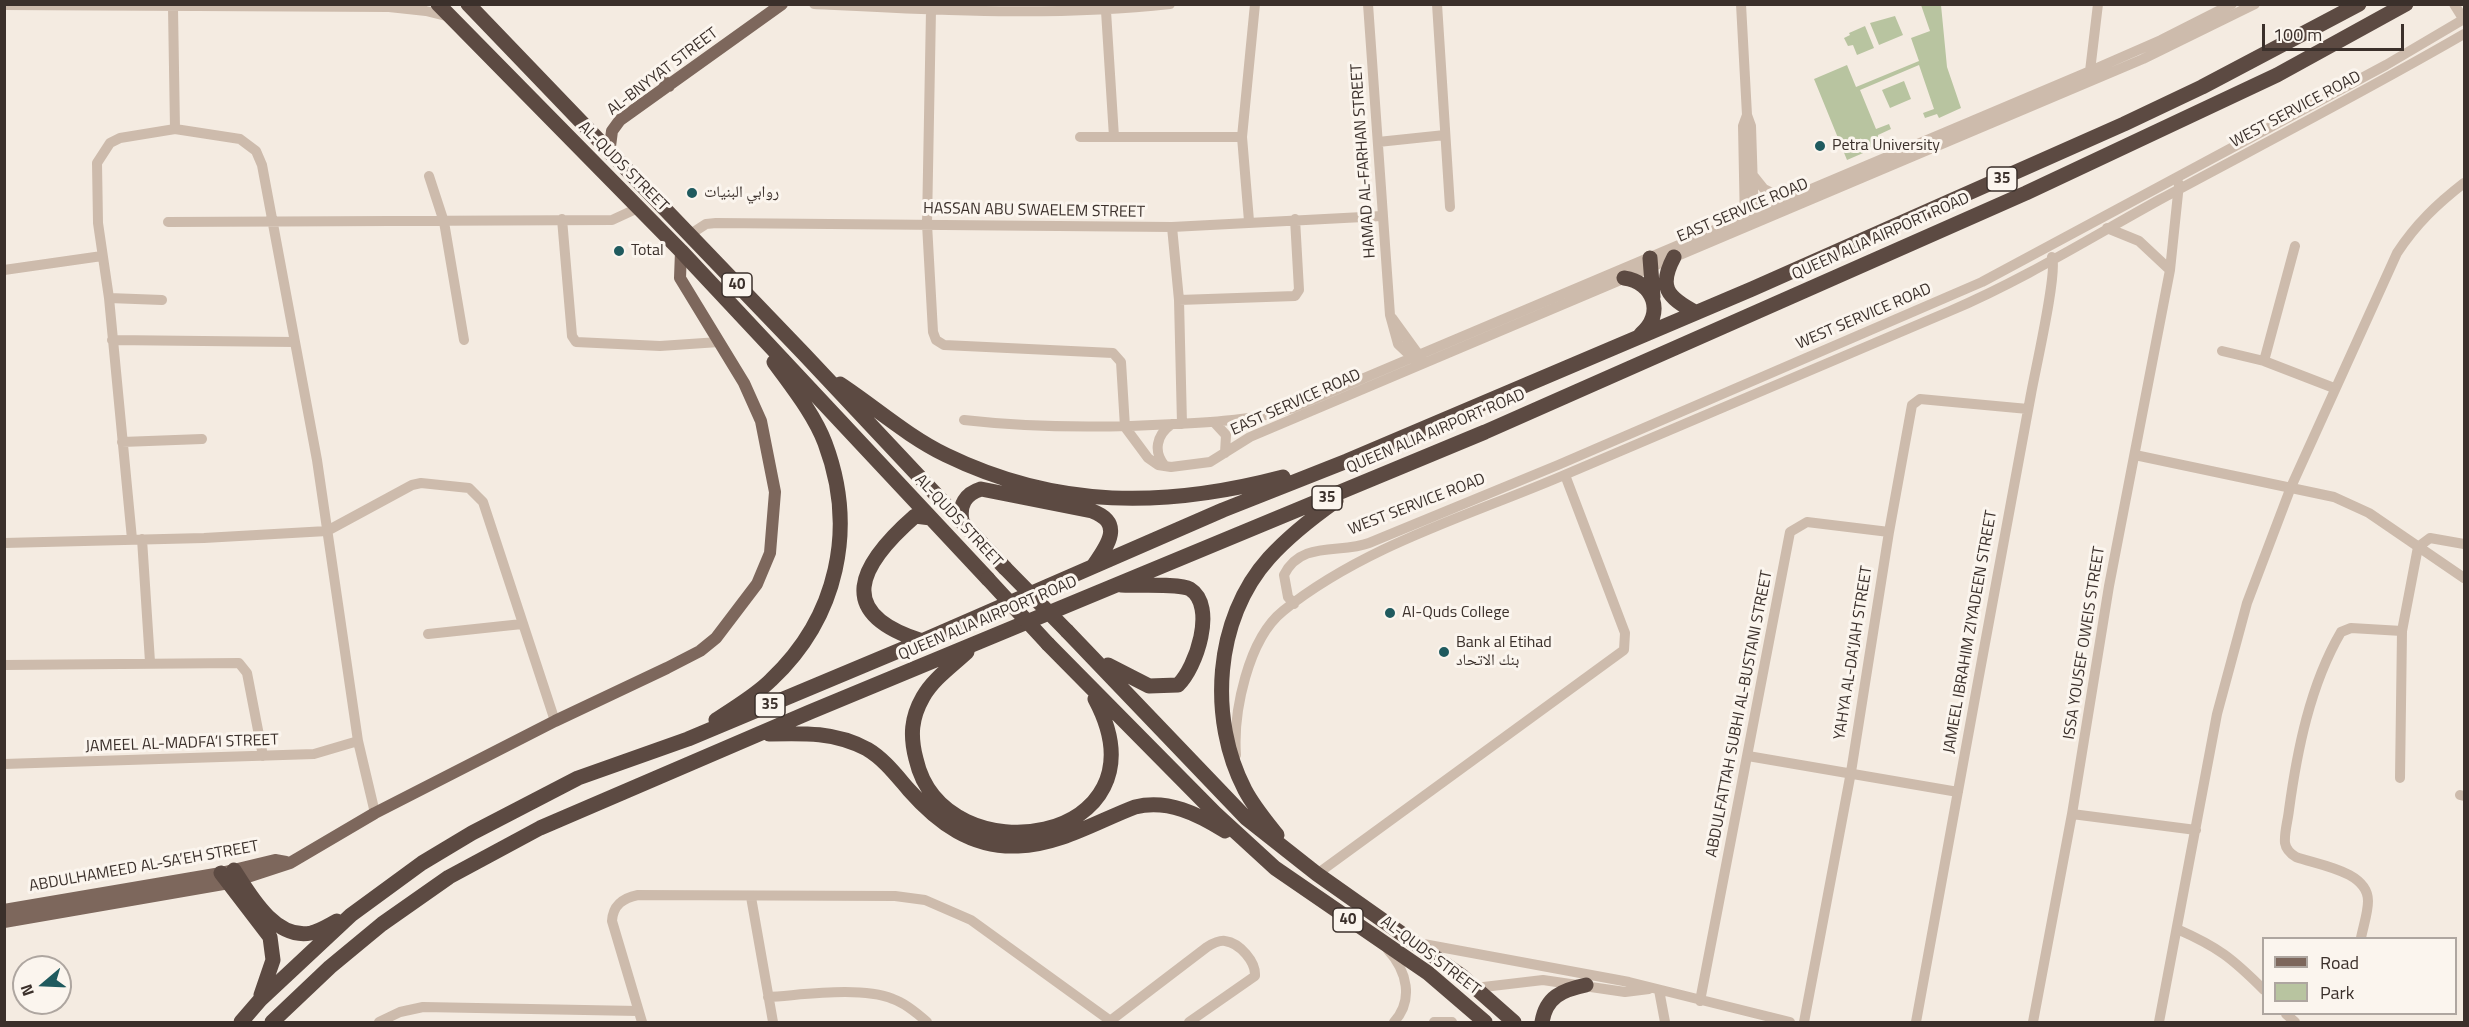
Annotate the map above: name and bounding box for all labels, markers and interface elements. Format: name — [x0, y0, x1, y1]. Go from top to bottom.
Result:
scale bar — [2265, 12, 2408, 50]
text: 100 m — [2273, 21, 2322, 48]
street label: AL-BNYYAT STREET — [604, 24, 722, 120]
street label: HAMAD AL-FARHAN STREET — [1348, 63, 1380, 259]
street label: WEST SERVICE ROAD — [2227, 67, 2365, 153]
street label: AL-QUDS STREET — [574, 118, 672, 216]
place label: Petra University — [1832, 136, 1940, 156]
marker: Petra University — [1813, 139, 1827, 153]
road number: 35 — [1987, 167, 2017, 191]
street label: EAST SERVICE ROAD — [1675, 175, 1811, 247]
place label: روابي البنيات — [704, 183, 779, 203]
marker: روابي البنيات — [685, 186, 699, 200]
street label: QUEEN ALIA AIRPORT ROAD — [1789, 189, 1973, 285]
street label: HASSAN ABU SWAELEM STREET — [923, 199, 1145, 223]
place label: Total — [631, 241, 664, 261]
marker: Total — [612, 244, 626, 258]
road number: 40 — [722, 273, 752, 297]
street label: WEST SERVICE ROAD — [1793, 280, 1935, 354]
street label: EAST SERVICE ROAD — [1228, 366, 1364, 440]
street label: QUEEN ALIA AIRPORT ROAD — [1344, 386, 1528, 478]
street label: WEST SERVICE ROAD — [1346, 470, 1488, 540]
street label: AL-QUDS STREET — [910, 471, 1006, 571]
road number: 35 — [1312, 486, 1342, 510]
street label: JAMEEL IBRAHIM ZIYADEEN STREET — [1940, 509, 2002, 755]
street label: ISSA YOUSEF OWEIS STREET — [2060, 545, 2110, 741]
street label: YAHYA AL-DA‘JAH STREET — [1831, 565, 1877, 741]
street label: ABDULFATTAH SUBHI AL-BUSTANI STREET — [1703, 569, 1777, 859]
street label: QUEEN ALIA AIRPORT ROAD — [896, 573, 1080, 665]
place label: Al-Quds College — [1402, 603, 1509, 623]
marker: Al-Quds College — [1383, 606, 1397, 620]
place label: Bank al Etihad بنك الاتحاد — [1456, 633, 1552, 671]
marker: Bank al Etihad بنك الاتحاد — [1437, 645, 1451, 659]
road number: 35 — [755, 693, 785, 717]
street label: JAMEEL AL-MADFA’I STREET — [85, 731, 279, 757]
street label: ABDULHAMEED AL-SA’EH STREET — [28, 837, 260, 897]
road number: 40 — [1333, 908, 1363, 932]
street label: AL-QUDS STREET — [1377, 912, 1483, 1000]
legend — [2262, 937, 2457, 1015]
text: Road — [2320, 949, 2359, 976]
north arrow — [12, 955, 72, 1015]
text: Park — [2320, 979, 2354, 1006]
text: N — [14, 981, 40, 999]

